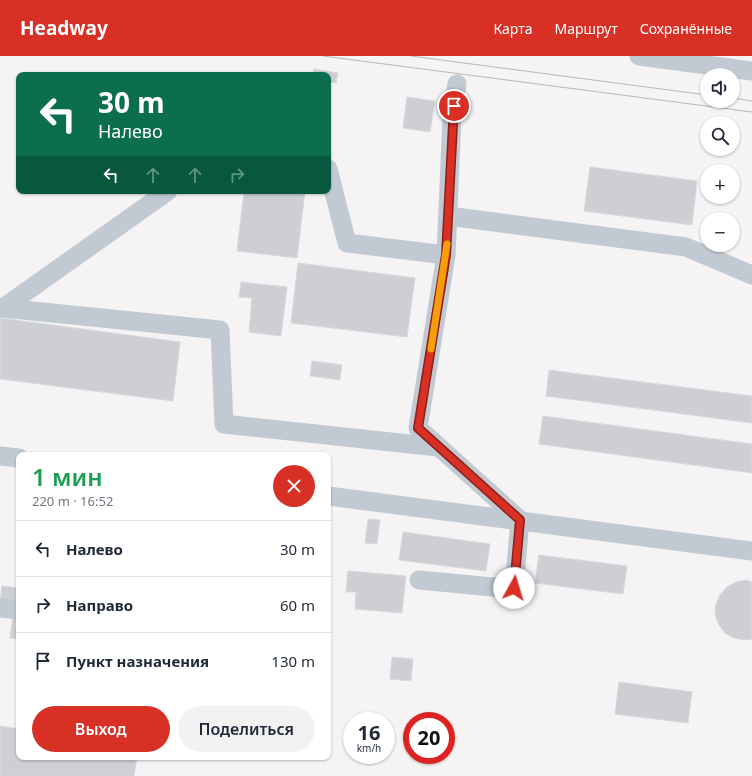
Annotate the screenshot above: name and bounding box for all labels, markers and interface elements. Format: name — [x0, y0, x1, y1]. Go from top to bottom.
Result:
text: Headway — [20, 15, 108, 41]
text: Карта — [493, 19, 532, 38]
text: Маршрут — [554, 19, 618, 38]
text: Сохранённые — [640, 19, 732, 38]
map controls — [700, 68, 740, 252]
button: sound — [700, 68, 740, 108]
text: 30 m — [98, 83, 165, 121]
icon: left — [32, 88, 84, 140]
pin — [437, 89, 471, 123]
icon: arrive — [443, 95, 465, 117]
button: search — [700, 116, 740, 156]
text: Налево — [98, 119, 163, 143]
icon: left — [100, 164, 122, 186]
icon: ahead — [142, 164, 164, 186]
icon: ahead — [184, 164, 206, 186]
icon: right — [226, 164, 248, 186]
button: + — [700, 164, 740, 204]
button: − — [700, 212, 740, 252]
text: 1 мин — [32, 460, 103, 493]
button: close — [273, 465, 315, 507]
text: 220 m · 16:52 — [32, 492, 113, 510]
icon: left — [32, 538, 54, 560]
text: Налево — [66, 539, 123, 559]
text: 30 m — [280, 539, 315, 559]
position arrow — [493, 567, 535, 609]
icon: right — [32, 594, 54, 616]
text: Направо — [66, 595, 133, 615]
text: 60 m — [280, 595, 315, 615]
icon: arrive — [32, 650, 54, 672]
text: Пункт назначения — [66, 651, 209, 671]
text: 130 m — [271, 651, 315, 671]
button: Выход — [32, 706, 170, 752]
button: Поделиться — [178, 706, 315, 752]
speed limit sign: 20 — [403, 712, 455, 764]
text: 16 — [358, 719, 380, 746]
text: km/h — [357, 741, 381, 755]

